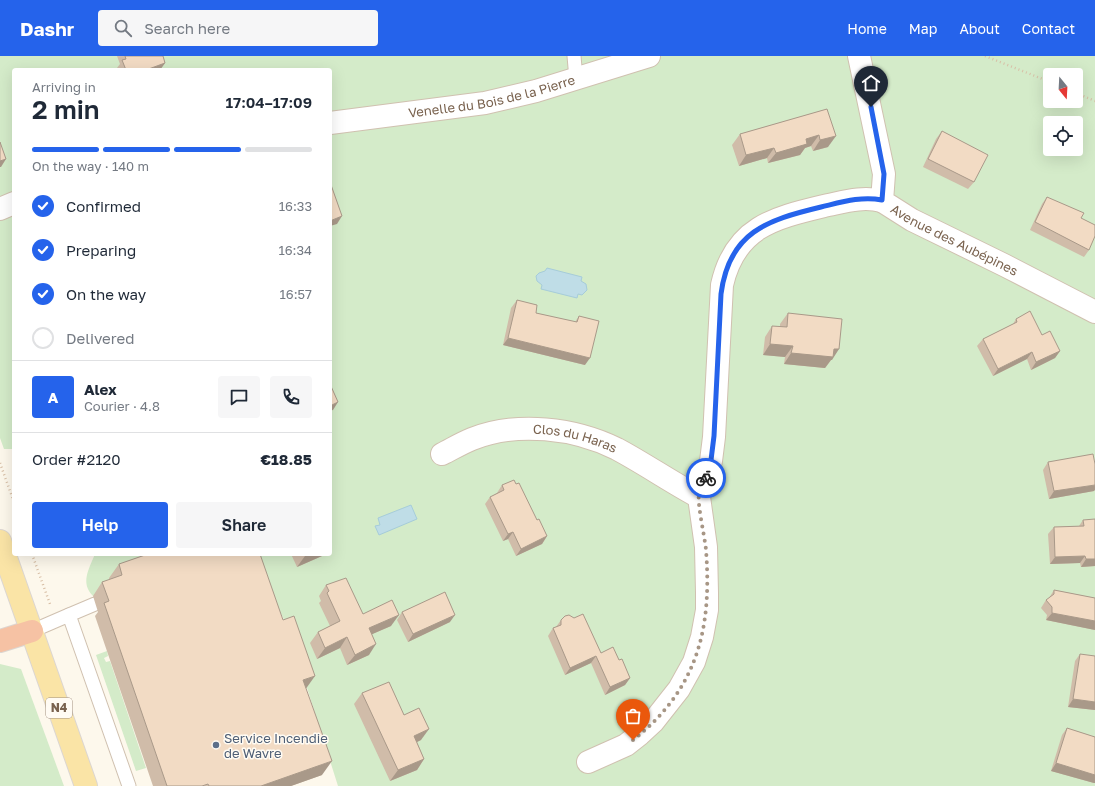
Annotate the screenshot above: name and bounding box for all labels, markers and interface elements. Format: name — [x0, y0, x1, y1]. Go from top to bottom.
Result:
search box — [98, 10, 378, 46]
text: Dashr — [20, 17, 74, 40]
icon: search — [112, 17, 134, 39]
text: Search here — [144, 19, 230, 37]
text: Home — [847, 20, 887, 37]
text: Map — [909, 20, 937, 37]
text: About — [959, 20, 1000, 37]
text: Contact — [1022, 20, 1075, 37]
pin — [854, 66, 888, 107]
north arrow — [1043, 68, 1083, 108]
map controls — [1043, 68, 1083, 156]
street label: Venelle du Bois de la Pierre — [407, 71, 577, 121]
icon: home — [860, 72, 882, 94]
text: Arriving in — [32, 79, 96, 95]
text: 17:04–17:09 — [225, 93, 312, 111]
text: 2 min — [32, 94, 100, 125]
button: locate — [1043, 116, 1083, 156]
text: On the way · 140 m — [32, 158, 149, 174]
icon: check — [32, 195, 54, 217]
text: Confirmed — [66, 197, 141, 215]
text: 16:33 — [279, 198, 312, 214]
street label: Avenue des Aubépines — [888, 201, 1021, 279]
icon: check — [32, 239, 54, 261]
text: Preparing — [66, 241, 136, 259]
text: 16:34 — [278, 242, 312, 258]
icon: check — [32, 283, 54, 305]
text: On the way — [66, 285, 146, 303]
text: 16:57 — [279, 286, 312, 302]
text: Delivered — [66, 329, 134, 347]
button: chat — [218, 376, 260, 418]
button: phone — [270, 376, 312, 418]
text: Alex — [84, 380, 117, 398]
text: A — [48, 388, 58, 406]
text: Courier · 4.8 — [84, 398, 160, 414]
street label: Clos du Haras — [533, 421, 620, 456]
text: Order #2120 — [32, 450, 121, 468]
text: €18.85 — [261, 450, 312, 468]
courier — [686, 458, 726, 498]
icon: bike — [695, 467, 717, 489]
button: Help — [32, 502, 168, 548]
button: Share — [176, 502, 312, 548]
road number: N4 — [46, 698, 72, 718]
pin — [616, 699, 650, 740]
icon: bag — [622, 705, 644, 727]
place label: Service Incendie de Wavre — [224, 730, 328, 761]
marker: Service Incendie de Wavre — [211, 740, 221, 750]

